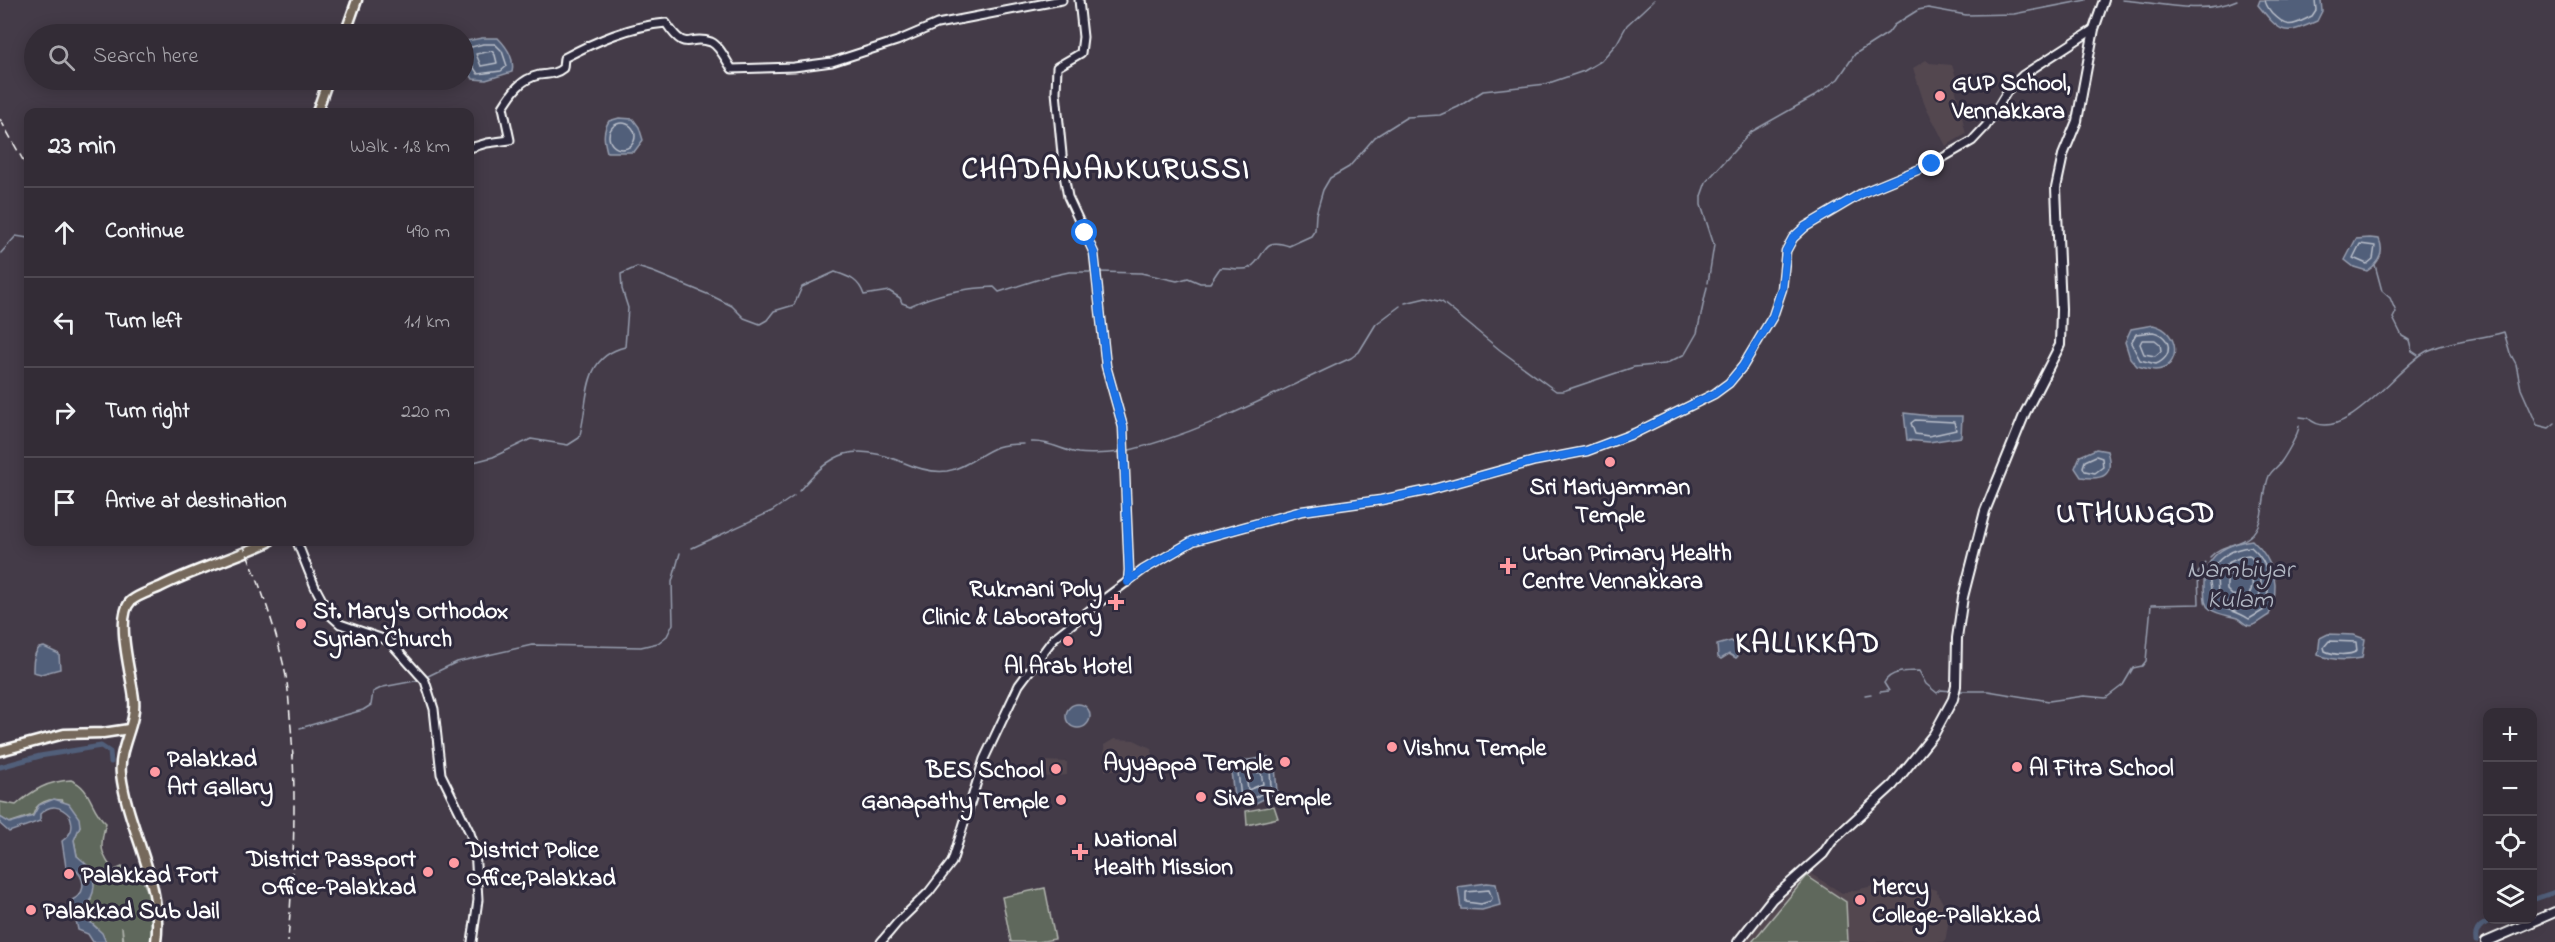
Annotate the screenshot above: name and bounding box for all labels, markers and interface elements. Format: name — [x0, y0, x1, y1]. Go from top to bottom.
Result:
search box — [24, 24, 474, 90]
icon: search — [45, 41, 78, 74]
text: Search here — [93, 41, 198, 73]
place label: GUP School, Vennakkara — [1951, 67, 2071, 130]
marker: GUP School, Vennakkara — [1933, 89, 1947, 103]
text: 23 min — [48, 128, 116, 166]
text: Walk · 1.8 km — [350, 133, 450, 162]
district label: CHADANANKURUSSI — [962, 149, 1251, 193]
route end — [1918, 150, 1944, 176]
icon: ahead — [48, 216, 81, 249]
text: Continue — [105, 216, 184, 248]
text: 490 m — [407, 218, 450, 247]
route start — [1071, 219, 1097, 245]
icon: left — [48, 306, 81, 339]
text: Turn left — [105, 306, 182, 338]
text: 1.1 km — [404, 308, 450, 337]
icon: right — [48, 396, 81, 429]
text: Turn right — [105, 396, 190, 428]
text: 220 m — [401, 398, 450, 427]
marker: Sri Mariyamman Temple — [1603, 455, 1617, 469]
place label: Sri Mariyamman Temple — [1530, 471, 1691, 534]
icon: arrive — [48, 486, 81, 519]
text: Arrive at destination — [105, 486, 287, 518]
district label: UTHUNGOD — [2056, 493, 2216, 537]
place label: Urban Primary Health Centre Vennakkara — [1522, 537, 1732, 600]
water label: Nambiyar Kulam — [2187, 552, 2296, 620]
marker: Urban Primary Health Centre Vennakkara — [1499, 557, 1517, 575]
place label: Rukmani Poly Clinic & Laboratory — [922, 573, 1102, 637]
marker: Rukmani Poly Clinic & Laboratory — [1107, 593, 1125, 611]
place label: St. Mary's Orthodox Syrian Church — [313, 595, 509, 659]
marker: St. Mary's Orthodox Syrian Church — [294, 617, 308, 631]
district label: KALLIKKAD — [1735, 623, 1881, 667]
marker: Al Arab Hotel — [1061, 634, 1075, 648]
place label: Al Arab Hotel — [1004, 650, 1132, 685]
map controls — [2483, 708, 2537, 924]
button: + — [2483, 708, 2537, 762]
place label: Vishnu Temple — [1403, 732, 1547, 767]
marker: Vishnu Temple — [1385, 740, 1399, 754]
place label: Palakkad Art Gallary — [167, 743, 273, 807]
place label: Ayyappa Temple — [1103, 747, 1274, 783]
place label: Al Fitra School — [2029, 752, 2174, 787]
place label: BES School — [925, 754, 1044, 789]
marker: Ayyappa Temple — [1278, 755, 1292, 769]
marker: Al Fitra School — [2010, 760, 2024, 774]
marker: BES School — [1049, 762, 1063, 776]
button: − — [2483, 762, 2537, 816]
marker: Palakkad Art Gallary — [148, 765, 162, 779]
place label: Siva Temple — [1213, 782, 1332, 817]
place label: Ganapathy Temple — [861, 785, 1050, 821]
marker: Siva Temple — [1194, 790, 1208, 804]
marker: Ganapathy Temple — [1054, 793, 1068, 807]
button: locate — [2483, 816, 2537, 870]
place label: National Health Mission — [1094, 823, 1233, 886]
place label: District Police Office,Palakkad — [465, 834, 616, 897]
place label: District Passport Office-Palakkad — [245, 843, 417, 906]
marker: National Health Mission — [1071, 843, 1089, 861]
marker: District Police Office,Palakkad — [447, 856, 461, 870]
place label: Palakkad Fort — [81, 859, 219, 894]
marker: District Passport Office-Palakkad — [421, 865, 435, 879]
marker: Palakkad Fort — [62, 867, 76, 881]
button: layers — [2483, 870, 2537, 924]
place label: Mercy College-Pallakkad — [1872, 871, 2041, 935]
marker: Mercy College-Pallakkad — [1853, 893, 1867, 907]
place label: Palakkad Sub Jail — [43, 895, 220, 930]
marker: Palakkad Sub Jail — [24, 903, 38, 917]

